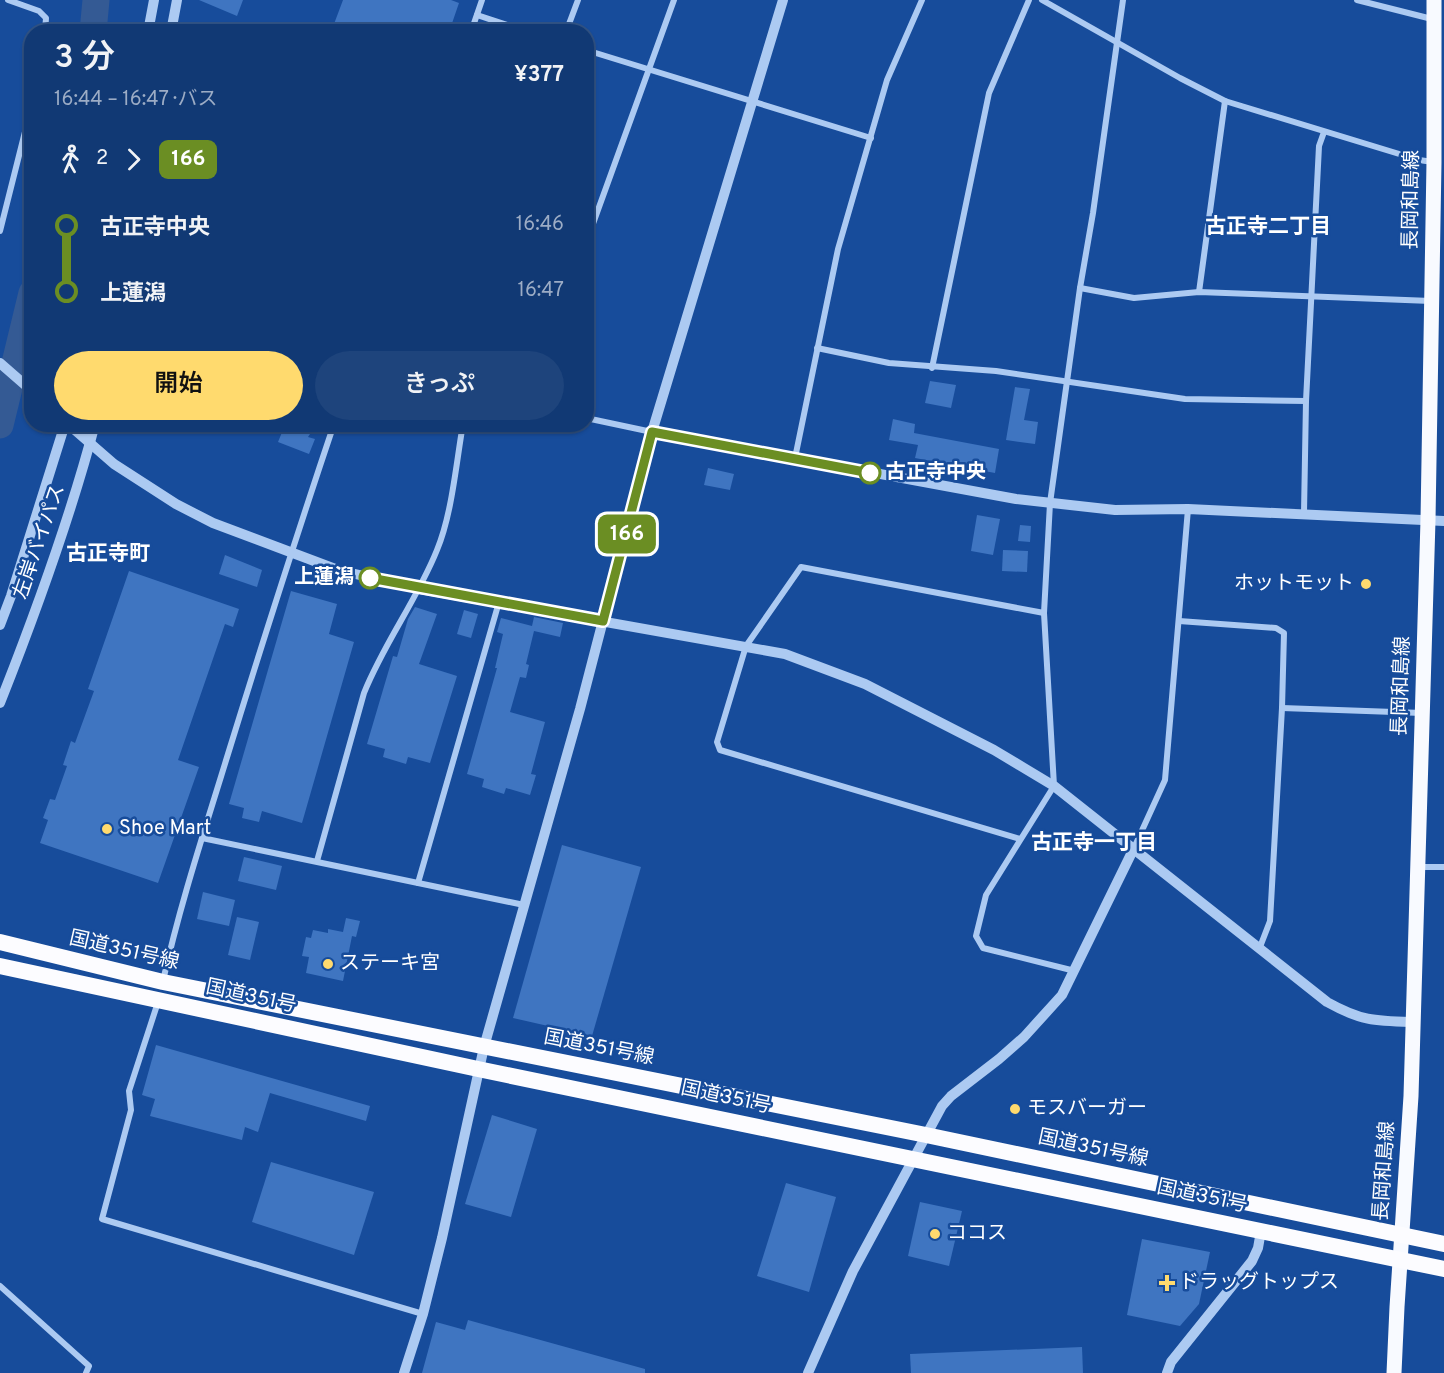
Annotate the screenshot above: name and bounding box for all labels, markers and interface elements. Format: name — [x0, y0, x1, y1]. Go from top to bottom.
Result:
text: 3 分 — [54, 38, 115, 80]
text: ¥377 — [514, 62, 564, 89]
text: 16:44 – 16:47 · バス — [54, 87, 218, 113]
icon: walk — [54, 143, 87, 176]
icon: forward — [117, 143, 150, 176]
text: 2 — [96, 146, 108, 172]
text: 166 — [171, 146, 205, 173]
street label: 長岡和島線 — [1398, 150, 1426, 250]
text: 16:46 — [516, 212, 564, 238]
district label: 古正寺二丁目 — [1205, 214, 1331, 241]
text: 古正寺中央 — [100, 215, 210, 242]
text: 16:47 — [517, 278, 564, 304]
text: 上蓮潟 — [100, 281, 166, 308]
button: 開始 — [54, 351, 303, 420]
button: きっぷ — [315, 351, 564, 420]
place label: 古正寺中央 — [886, 460, 986, 486]
marker: 古正寺中央 — [859, 462, 881, 484]
street label: 左岸バイパス — [8, 481, 72, 603]
line badge: 166 — [592, 514, 662, 554]
text: 166 — [610, 521, 644, 548]
district label: 古正寺町 — [66, 541, 150, 568]
place label: 上蓮潟 — [294, 565, 354, 591]
marker: 上蓮潟 — [359, 567, 381, 589]
place label: ホットモット — [1234, 571, 1354, 597]
marker: ホットモット — [1359, 577, 1373, 591]
street label: 長岡和島線 — [1387, 636, 1417, 736]
place label: Shoe Mart — [119, 816, 211, 842]
marker: Shoe Mart — [100, 822, 114, 836]
district label: 古正寺一丁目 — [1031, 830, 1157, 857]
street label: 国道351号線 — [67, 926, 181, 976]
place label: ステーキ宮 — [340, 951, 440, 977]
marker: ステーキ宮 — [321, 957, 335, 971]
street label: 国道351号 — [203, 975, 299, 1019]
street label: 国道351号線 — [542, 1025, 656, 1071]
street label: 国道351号 — [678, 1076, 774, 1120]
place label: モスバーガー — [1027, 1096, 1147, 1122]
marker: モスバーガー — [1008, 1102, 1022, 1116]
street label: 長岡和島線 — [1369, 1120, 1401, 1222]
street label: 国道351号線 — [1036, 1125, 1150, 1173]
street label: 国道351号 — [1154, 1175, 1250, 1219]
place label: ココス — [947, 1221, 1007, 1247]
marker: ココス — [928, 1227, 942, 1241]
place label: ドラッグトップス — [1179, 1270, 1339, 1296]
marker: ドラッグトップス — [1160, 1276, 1174, 1290]

